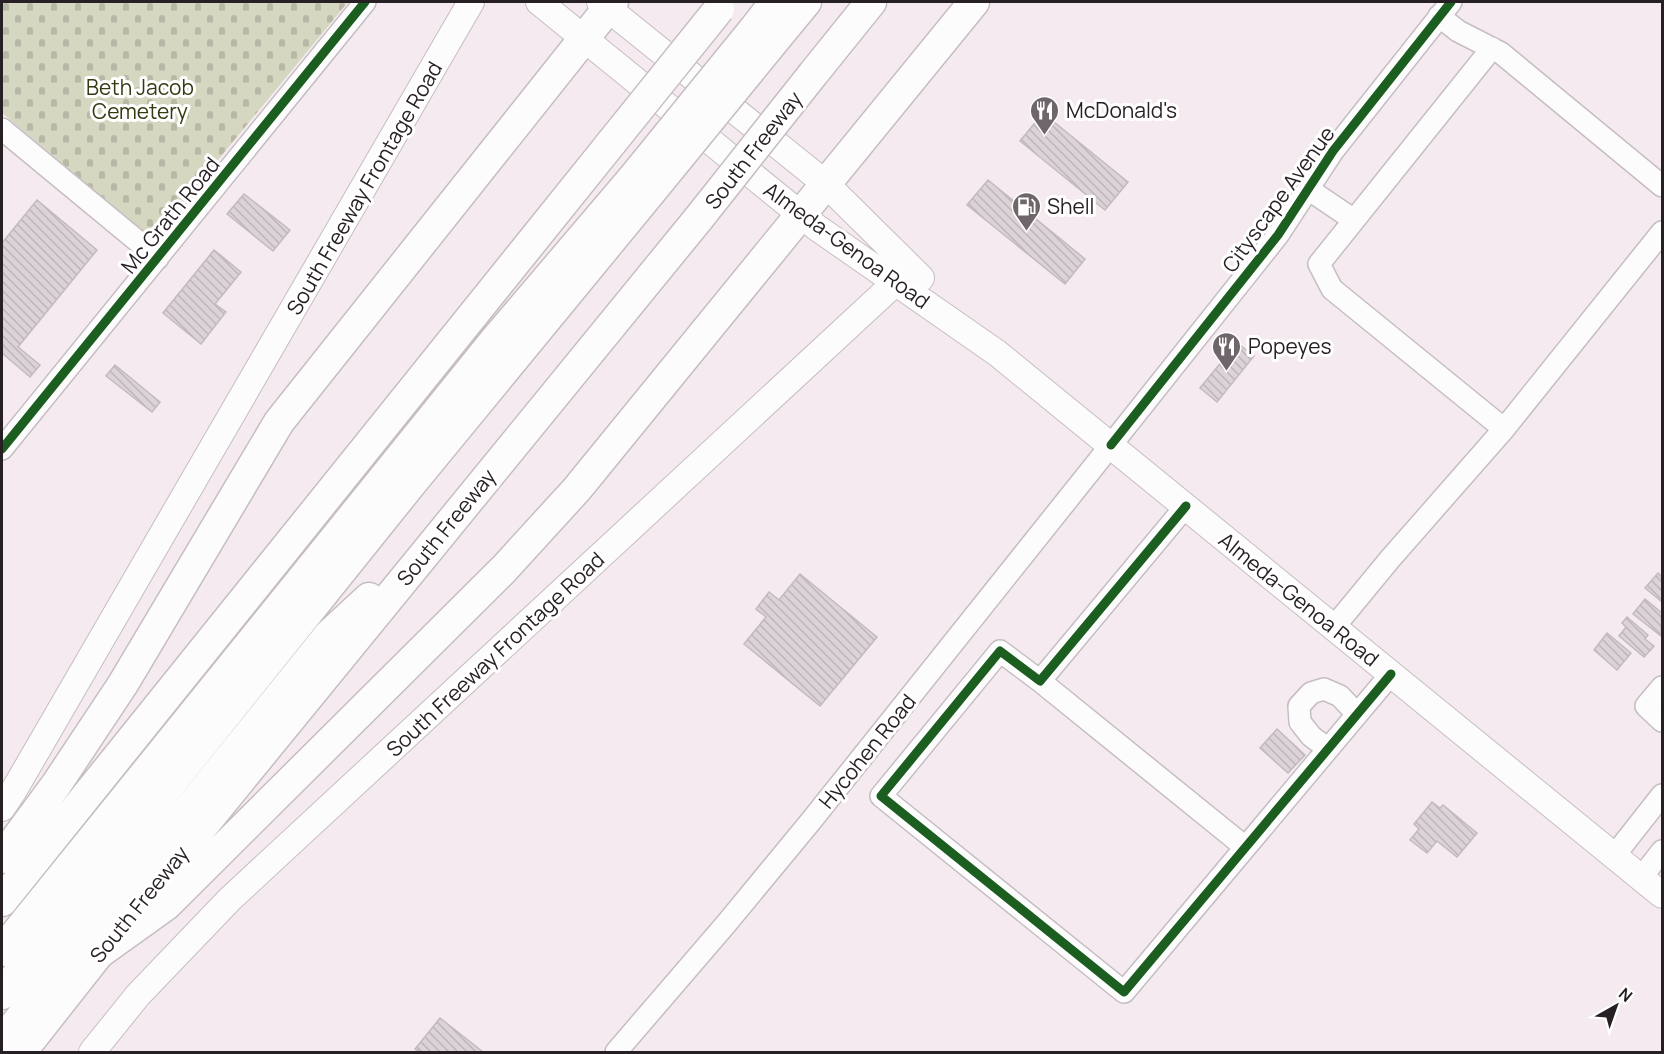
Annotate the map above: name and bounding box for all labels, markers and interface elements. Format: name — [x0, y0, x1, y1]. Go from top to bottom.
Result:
street label: South Freeway Frontage Road — [280, 56, 448, 320]
park label: Beth Jacob Cemetery — [86, 73, 194, 125]
street label: South Freeway — [698, 85, 808, 215]
restaurant icon: McDonald's — [1029, 94, 1061, 136]
place label: McDonald's — [1066, 96, 1177, 124]
street label: Cityscape Avenue — [1215, 120, 1341, 278]
street label: Mc Grath Road — [114, 151, 226, 279]
street label: Almeda-Genoa Road — [759, 175, 935, 315]
fuel station icon: Shell — [1010, 190, 1042, 232]
place label: Shell — [1047, 192, 1095, 220]
restaurant icon: Popeyes — [1211, 330, 1243, 372]
place label: Popeyes — [1248, 332, 1332, 360]
street label: South Freeway — [390, 463, 502, 591]
street label: Almeda-Genoa Road — [1213, 526, 1385, 672]
street label: South Freeway Frontage Road — [380, 545, 610, 763]
street label: Hycohen Road — [812, 688, 922, 814]
street label: South Freeway — [83, 840, 195, 968]
north arrow — [1586, 976, 1646, 1036]
text: N — [1614, 982, 1637, 1007]

